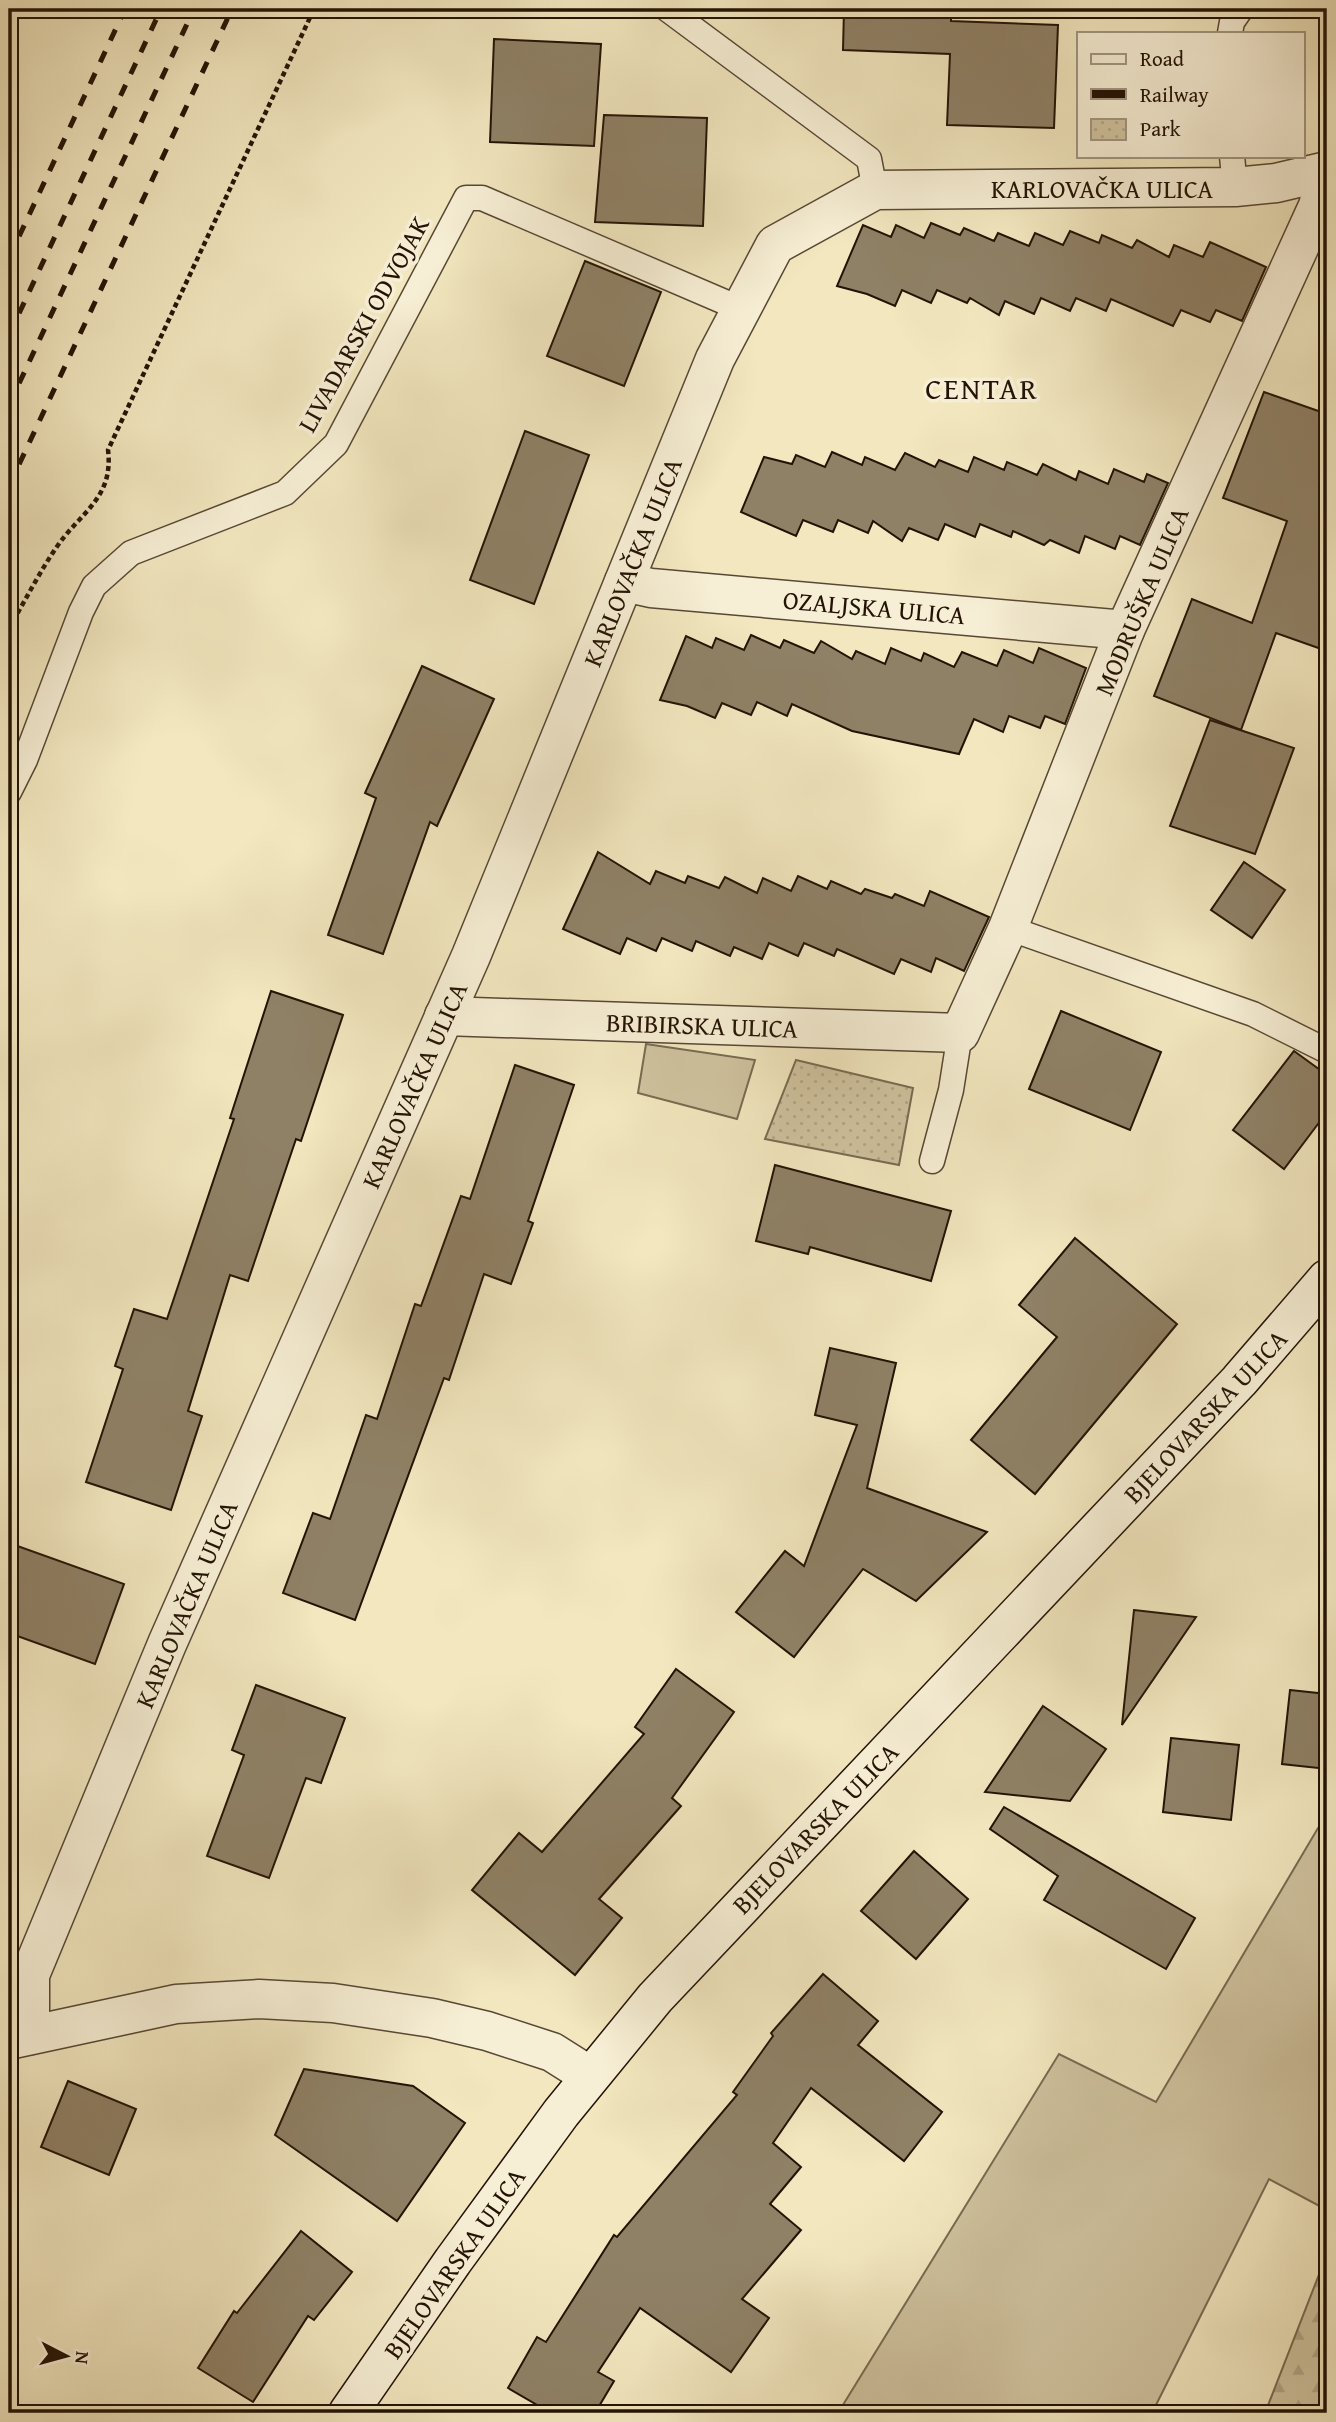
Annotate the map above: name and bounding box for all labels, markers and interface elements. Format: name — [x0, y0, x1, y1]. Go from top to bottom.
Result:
legend — [1077, 32, 1304, 158]
text: Road — [1140, 43, 1185, 74]
text: Railway — [1140, 79, 1209, 110]
text: Park — [1140, 113, 1181, 144]
street label: KARLOVAČKA ULICA — [991, 169, 1213, 208]
street label: LIVADARSKI ODVOJAK — [287, 208, 439, 439]
district label: CENTAR — [925, 366, 1039, 410]
street label: KARLOVAČKA ULICA — [572, 452, 692, 672]
street label: MODRUŠKA ULICA — [1084, 500, 1198, 701]
street label: OZALJSKA ULICA — [781, 580, 967, 634]
street label: KARLOVAČKA ULICA — [351, 975, 477, 1194]
street label: BRIBIRSKA ULICA — [605, 1002, 799, 1048]
street label: BJELOVARSKA ULICA — [1114, 1320, 1296, 1512]
street label: KARLOVAČKA ULICA — [125, 1494, 247, 1714]
street label: BJELOVARSKA ULICA — [723, 1733, 908, 1923]
street label: BJELOVARSKA ULICA — [373, 2159, 535, 2367]
north arrow — [32, 2320, 102, 2390]
text: N — [68, 2350, 97, 2366]

